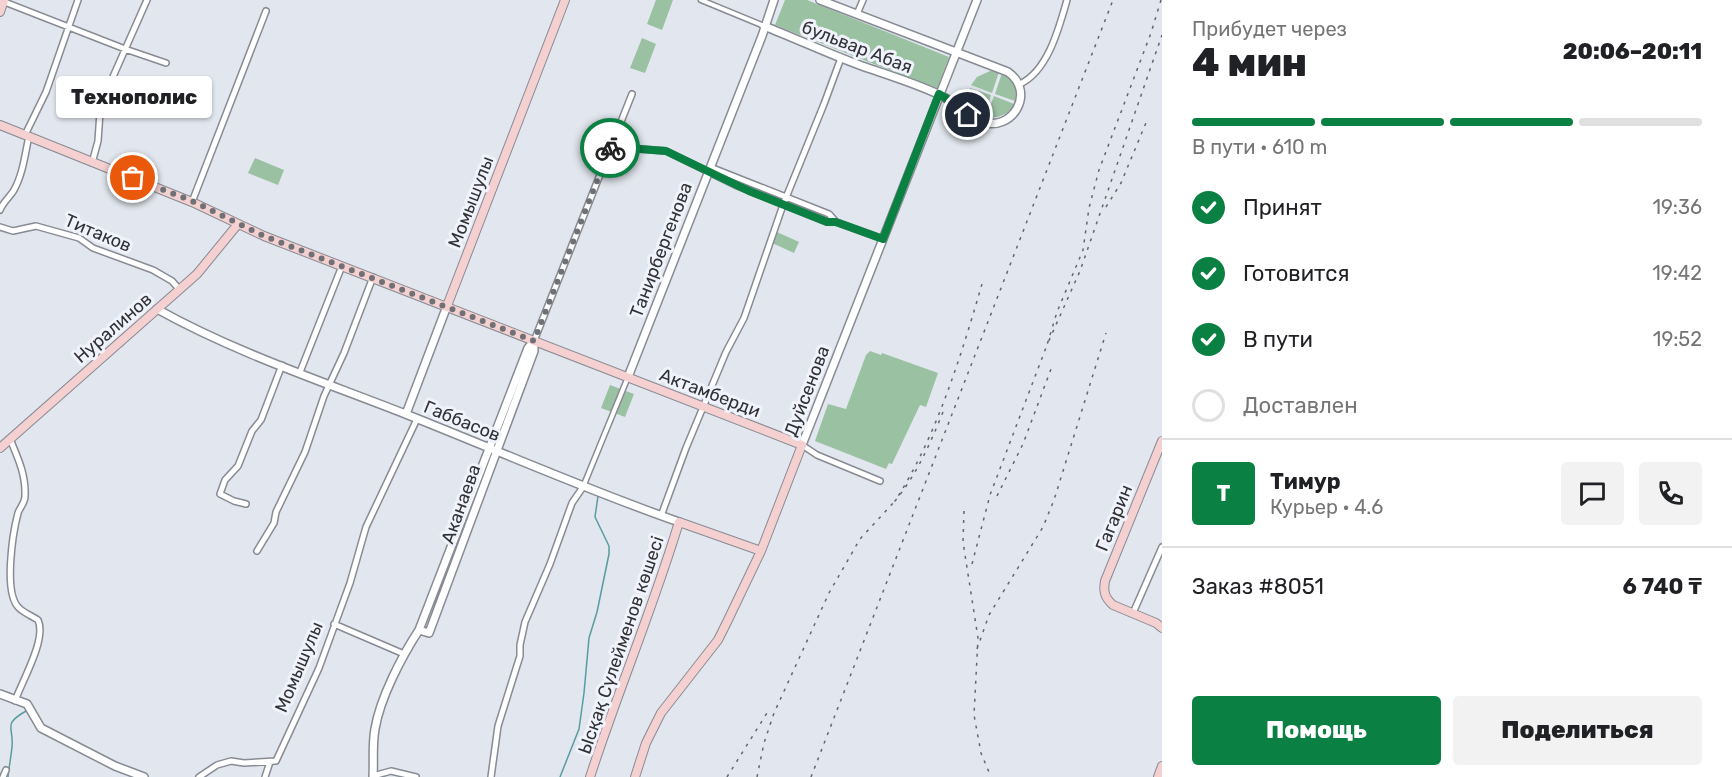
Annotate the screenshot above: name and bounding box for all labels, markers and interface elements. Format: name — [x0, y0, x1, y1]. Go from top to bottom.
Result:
street label: бульвар Абая — [799, 16, 915, 78]
text: Прибудет через — [1192, 17, 1347, 41]
text: 20:06–20:11 — [1563, 38, 1702, 65]
text: 4 мин — [1192, 40, 1307, 86]
callout: Технополис — [55, 76, 211, 118]
text: Технополис — [71, 85, 197, 109]
pin — [942, 89, 993, 140]
icon: home — [951, 98, 984, 131]
courier — [580, 118, 640, 178]
icon: bike — [594, 132, 627, 165]
text: В пути · 610 m — [1192, 135, 1327, 159]
pin — [107, 152, 158, 203]
street label: Момышулы — [443, 153, 499, 251]
icon: bag — [116, 161, 149, 194]
street label: Танирбергенова — [625, 179, 697, 321]
icon: check — [1192, 191, 1225, 224]
text: Принят — [1243, 194, 1322, 221]
text: 19:36 — [1652, 195, 1702, 219]
street label: Титаков — [61, 209, 135, 257]
icon: check — [1192, 257, 1225, 290]
text: Готовится — [1243, 260, 1349, 287]
text: 19:42 — [1652, 261, 1702, 285]
street label: Нуралинов — [69, 288, 157, 368]
icon: check — [1192, 323, 1225, 356]
text: В пути — [1243, 326, 1313, 353]
text: 19:52 — [1653, 327, 1702, 351]
street label: Дуйсенова — [780, 343, 834, 439]
street label: Актамберди — [656, 364, 764, 422]
text: Доставлен — [1243, 392, 1358, 419]
street label: Габбасов — [421, 396, 503, 446]
street label: Аканаева — [437, 461, 485, 547]
button: chat — [1561, 462, 1624, 525]
button: phone — [1639, 462, 1702, 525]
text: Тимур — [1270, 468, 1341, 495]
text: Т — [1217, 480, 1230, 507]
street label: Гагарин — [1091, 482, 1137, 554]
text: Курьер · 4.6 — [1270, 495, 1383, 519]
street label: Ысқақ Сүлейменов көшесі — [573, 533, 669, 757]
text: Заказ #8051 — [1192, 573, 1324, 600]
text: 6 740 ₸ — [1623, 573, 1702, 600]
street label: Момышулы — [270, 618, 328, 716]
button: Помощь — [1192, 696, 1441, 765]
button: Поделиться — [1453, 696, 1702, 765]

